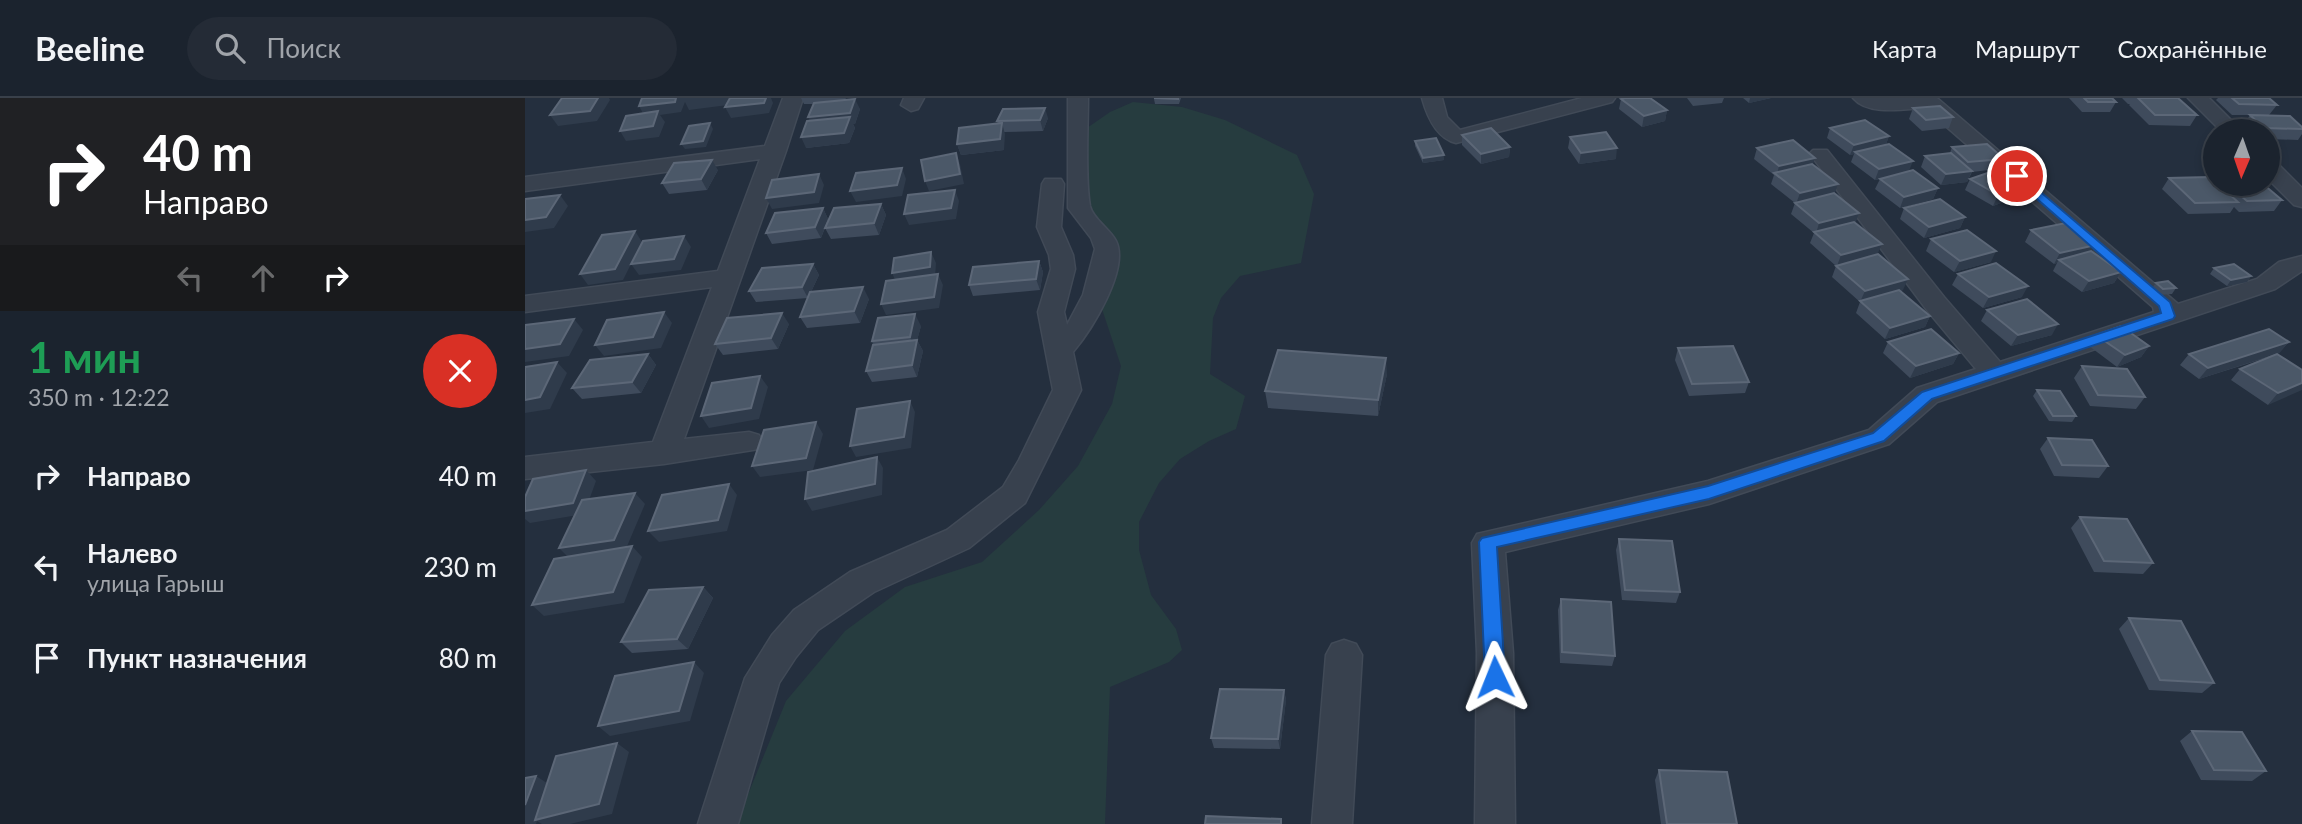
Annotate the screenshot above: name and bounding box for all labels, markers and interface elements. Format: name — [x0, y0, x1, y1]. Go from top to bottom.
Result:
search box — [187, 17, 677, 80]
text: Beeline — [35, 28, 145, 68]
icon: search — [211, 29, 249, 67]
text: Поиск — [267, 32, 341, 64]
text: Карта — [1872, 34, 1937, 63]
text: Маршрут — [1975, 34, 2080, 63]
text: Сохранённые — [2118, 34, 2267, 63]
north arrow — [2203, 119, 2280, 196]
map controls — [2203, 119, 2280, 196]
text: 40 m — [143, 123, 253, 181]
icon: right — [28, 126, 119, 217]
pin — [1987, 146, 2047, 206]
icon: arrive — [1998, 157, 2036, 195]
text: Направо — [143, 182, 269, 221]
icon: left — [171, 259, 209, 297]
icon: ahead — [244, 259, 282, 297]
icon: right — [317, 259, 355, 297]
text: 1 мин — [28, 332, 141, 382]
button: close — [423, 334, 497, 408]
text: 350 m · 12:22 — [28, 383, 170, 411]
icon: right — [28, 457, 66, 495]
text: Направо — [87, 460, 191, 492]
text: 40 m — [439, 460, 497, 492]
text: Налево — [87, 537, 177, 569]
icon: left — [28, 548, 66, 586]
text: 230 m — [424, 551, 497, 583]
text: улица Гарыш — [87, 569, 225, 597]
icon: arrive — [28, 639, 66, 677]
position arrow — [1458, 640, 1532, 714]
text: Пункт назначения — [87, 642, 307, 674]
text: 80 m — [439, 642, 497, 674]

